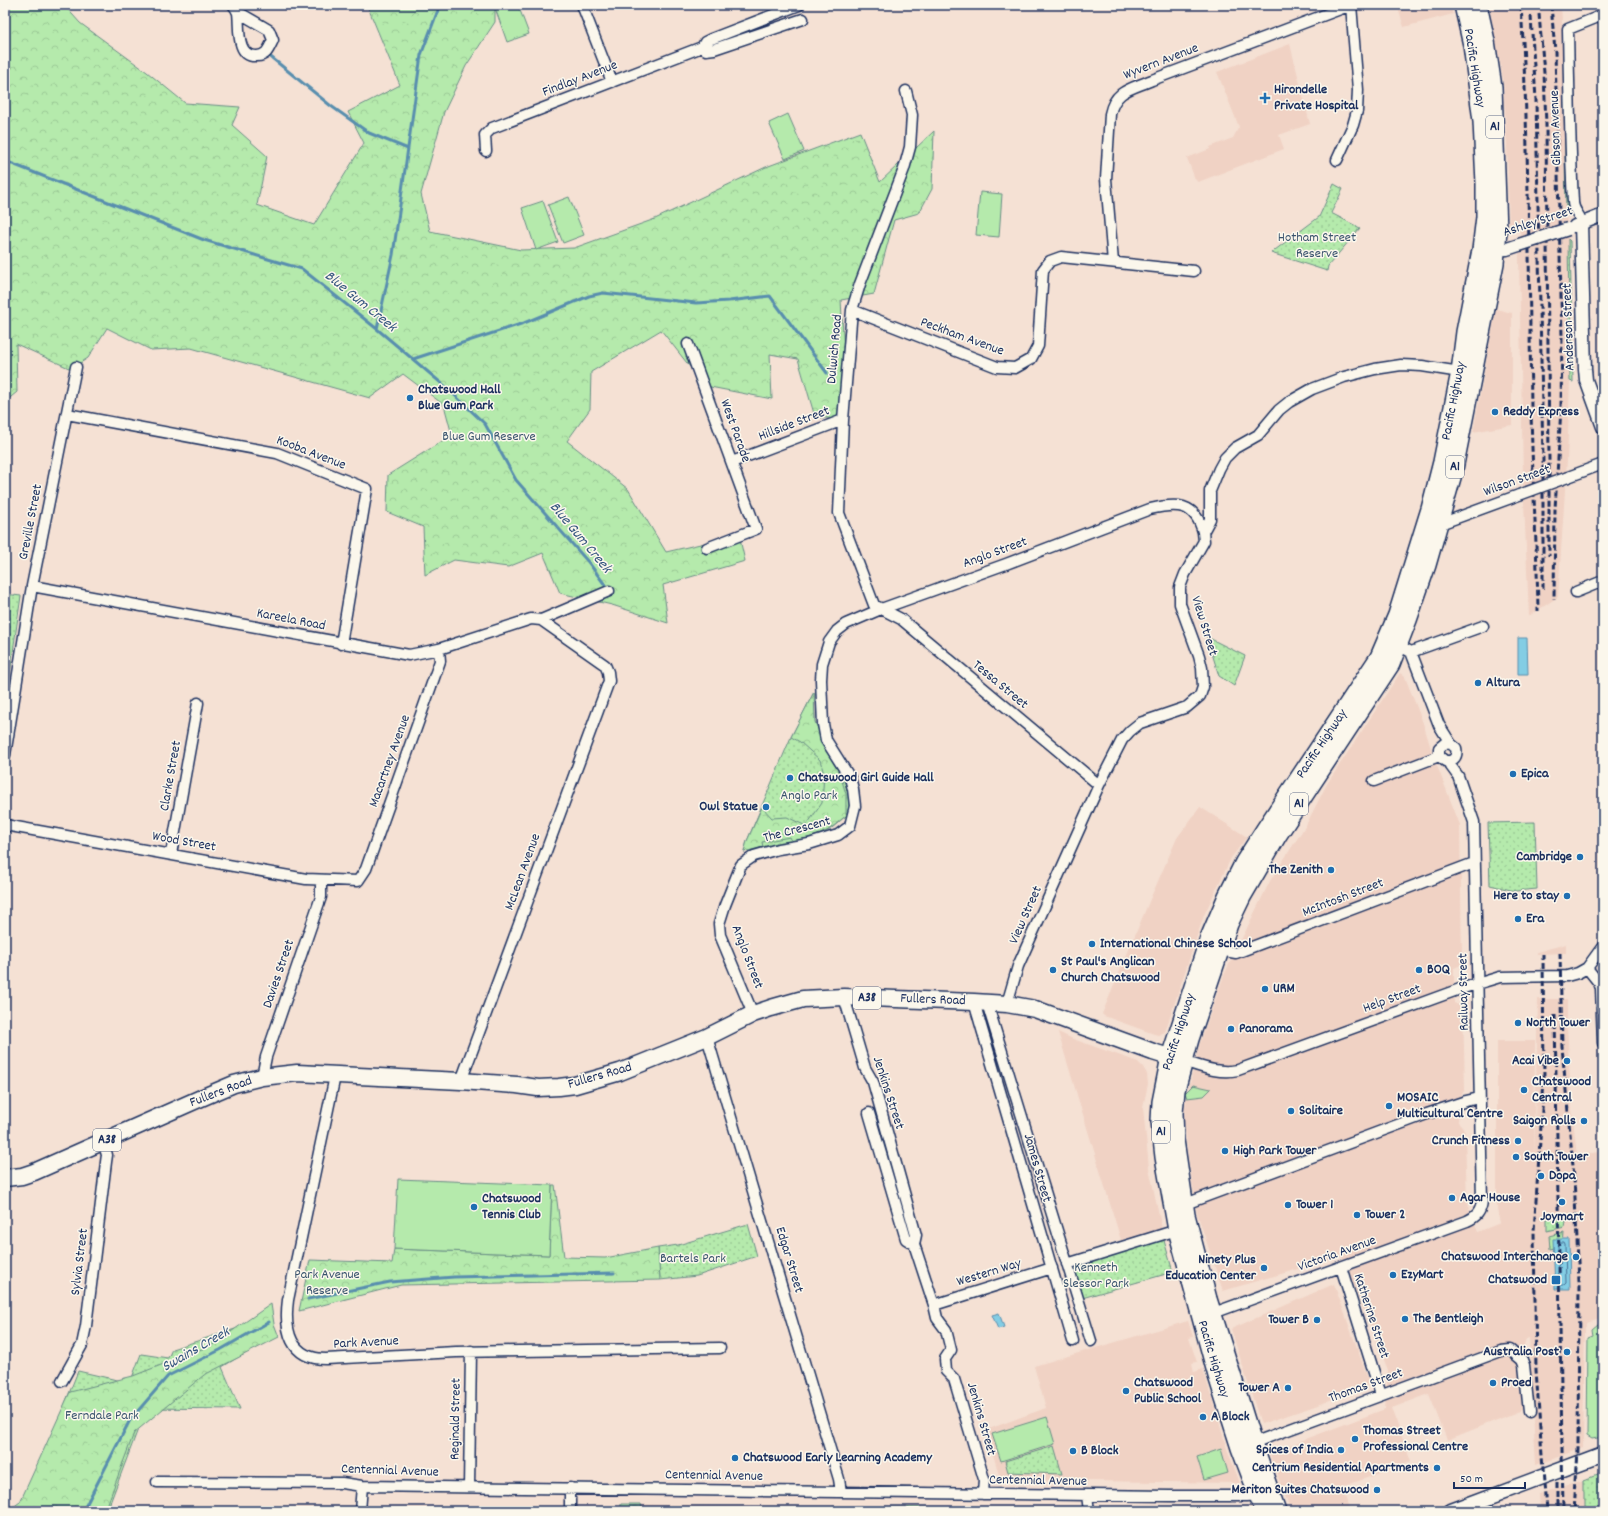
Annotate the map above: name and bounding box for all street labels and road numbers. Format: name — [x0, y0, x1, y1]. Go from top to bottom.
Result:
street label: Pacific Highway — [1458, 27, 1490, 109]
street label: Wyvern Avenue — [1121, 39, 1201, 85]
street label: Findlay Avenue — [540, 56, 620, 102]
street label: Gibson Avenue — [1545, 90, 1567, 166]
road number: A1 — [1486, 116, 1504, 138]
street label: Ashley Street — [1501, 201, 1575, 243]
street label: Anderson Street — [1557, 283, 1581, 371]
street label: Dulwich Road — [822, 313, 848, 385]
street label: Peckham Avenue — [917, 313, 1007, 361]
street label: Pacific Highway — [1437, 360, 1472, 442]
street label: West Parade — [714, 397, 756, 465]
street label: Hillside Street — [755, 401, 833, 447]
street label: Kooba Avenue — [273, 431, 349, 475]
road number: A1 — [1446, 456, 1464, 478]
street label: Wilson Street — [1481, 460, 1553, 502]
street label: Greville Street — [14, 482, 48, 562]
street label: Anglo Street — [960, 532, 1030, 574]
street label: View Street — [1185, 594, 1223, 658]
street label: Kareela Road — [255, 604, 327, 636]
street label: Tessa Street — [968, 656, 1032, 714]
street label: Pacific Highway — [1291, 705, 1353, 783]
street label: Macartney Avenue — [364, 712, 416, 810]
street label: Clarke Street — [155, 739, 187, 813]
road number: A1 — [1290, 793, 1308, 815]
street label: The Crescent — [761, 811, 833, 849]
street label: Wood Street — [151, 827, 217, 857]
street label: McLean Avenue — [500, 831, 546, 913]
street label: McIntosh Street — [1299, 873, 1387, 923]
street label: View Street — [1004, 883, 1048, 947]
street label: Anglo Street — [726, 922, 768, 992]
street label: Davies Street — [258, 937, 300, 1011]
street label: Railway Street — [1453, 953, 1475, 1031]
street label: Help Street — [1360, 979, 1424, 1019]
road number: A38 — [853, 987, 881, 1009]
street label: Fullers Road — [900, 989, 966, 1011]
street label: Pacific Highway — [1157, 991, 1201, 1073]
street label: Jenkins Street — [867, 1054, 909, 1132]
street label: Fullers Road — [566, 1057, 634, 1095]
street label: Fullers Road — [187, 1071, 255, 1113]
road number: A1 — [1152, 1121, 1170, 1143]
road number: A38 — [93, 1129, 121, 1151]
street label: James Street — [1018, 1131, 1056, 1205]
street label: Edgar Street — [769, 1225, 809, 1295]
street label: Sylvia Street — [66, 1227, 94, 1297]
street label: Victoria Avenue — [1295, 1231, 1379, 1277]
street label: Western Way — [954, 1254, 1024, 1292]
street label: Katherine Street — [1348, 1271, 1394, 1361]
street label: Pacific Highway — [1192, 1318, 1234, 1400]
street label: Park Avenue — [333, 1331, 399, 1355]
street label: Thomas Street — [1326, 1363, 1406, 1409]
street label: Reginald Street — [445, 1378, 467, 1460]
street label: Jenkins Street — [961, 1380, 1001, 1458]
street label: Centennial Avenue — [341, 1459, 439, 1483]
street label: Centennial Avenue — [665, 1465, 763, 1487]
street label: Centennial Avenue — [989, 1470, 1087, 1492]

